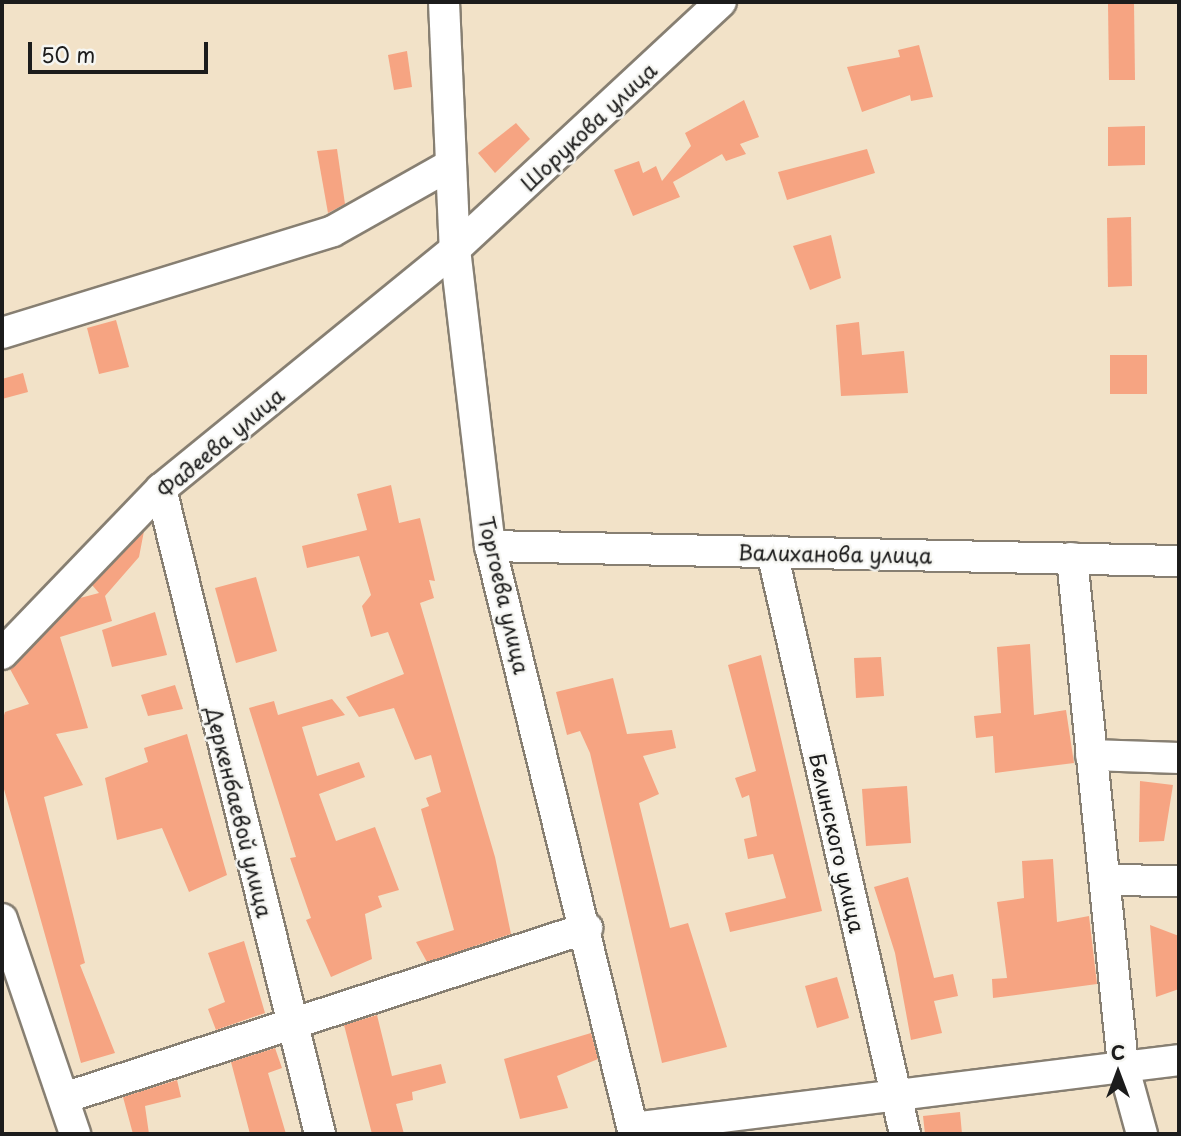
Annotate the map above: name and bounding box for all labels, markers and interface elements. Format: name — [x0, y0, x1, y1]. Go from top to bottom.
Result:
scale bar — [32, 28, 212, 72]
text: 50 m — [41, 38, 95, 70]
street label: Шорукова улица — [514, 56, 662, 196]
street label: Фадеева улица — [151, 381, 289, 503]
street label: Торгоева улица — [474, 513, 536, 677]
street label: Валиханова улица — [737, 539, 933, 567]
street label: Деркенбаевой улица — [202, 704, 278, 920]
street label: Белинского улица — [805, 750, 871, 936]
north arrow — [1083, 1038, 1153, 1108]
text: С — [1111, 1038, 1125, 1066]

